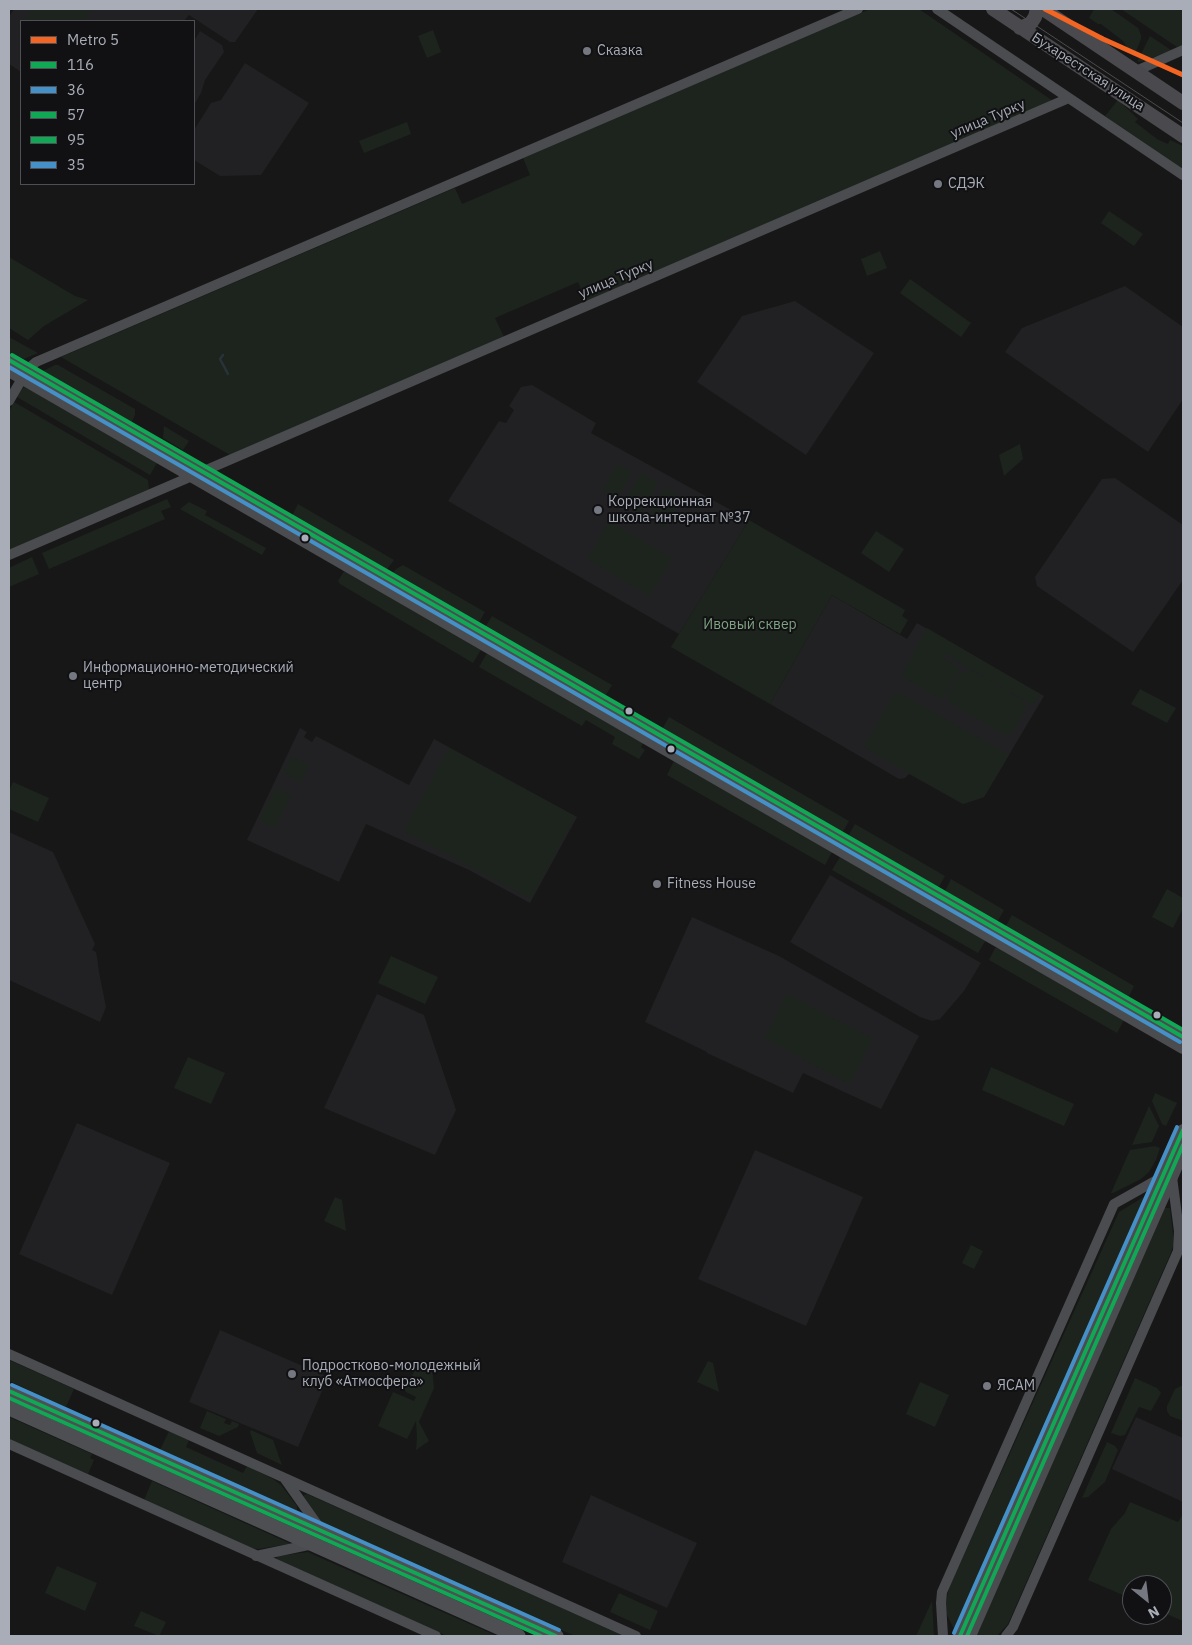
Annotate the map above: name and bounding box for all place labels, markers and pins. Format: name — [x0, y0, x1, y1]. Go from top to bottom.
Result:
place label: Сказка — [597, 43, 643, 59]
marker: Сказка — [581, 45, 593, 57]
place label: СДЭК — [948, 176, 985, 192]
marker: СДЭК — [932, 178, 944, 190]
place label: Коррекционная школа-интернат №37 — [608, 494, 751, 526]
marker: Коррекционная школа-интернат №37 — [592, 504, 604, 516]
unlabelled marker — [300, 533, 310, 543]
place label: Информационно-методический центр — [83, 660, 294, 692]
marker: Информационно-методический центр — [67, 670, 79, 682]
unlabelled marker — [624, 706, 634, 716]
unlabelled marker — [666, 744, 676, 754]
place label: Fitness House — [667, 876, 756, 892]
marker: Fitness House — [651, 878, 663, 890]
unlabelled marker — [1152, 1010, 1162, 1020]
place label: Подростково-молодежный клуб «Атмосфера» — [302, 1358, 481, 1390]
marker: Подростково-молодежный клуб «Атмосфера» — [286, 1368, 298, 1380]
place label: ЯСАМ — [997, 1378, 1035, 1394]
marker: ЯСАМ — [981, 1380, 993, 1392]
unlabelled marker — [91, 1418, 101, 1428]

